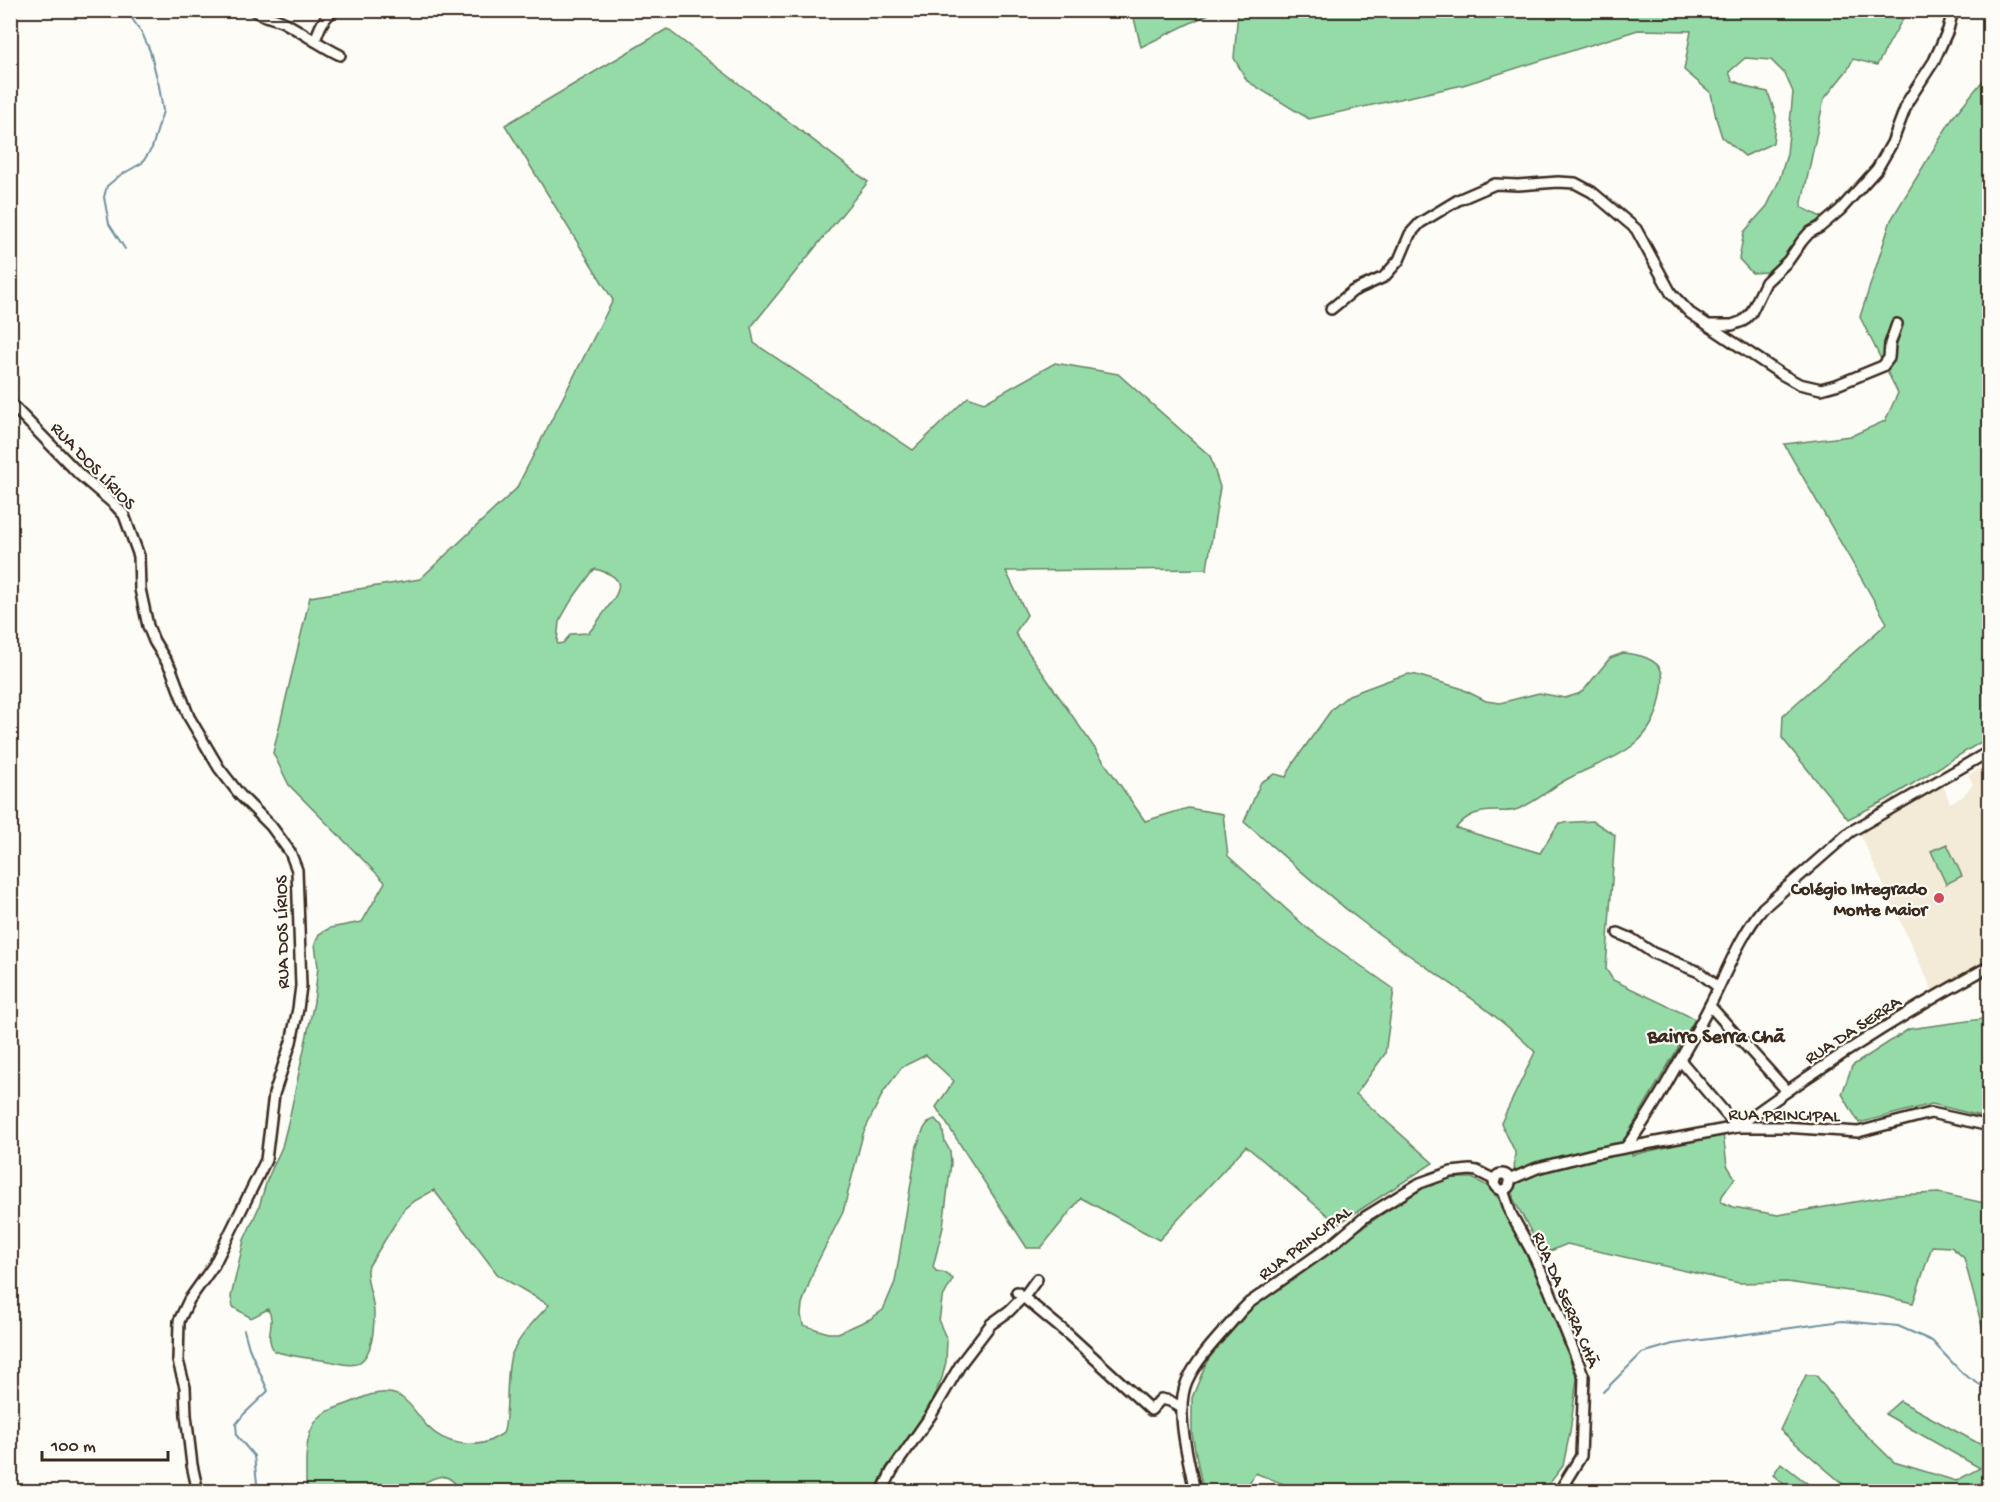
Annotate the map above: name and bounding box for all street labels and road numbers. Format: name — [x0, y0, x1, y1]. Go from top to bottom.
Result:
street label: RUA DOS LÍRIOS — [45, 419, 140, 515]
street label: RUA DOS LÍRIOS — [272, 874, 295, 989]
street label: RUA DA SERRA — [1801, 991, 1907, 1070]
street label: RUA PRINCIPAL — [1728, 1105, 1841, 1128]
street label: RUA PRINCIPAL — [1255, 1201, 1357, 1286]
street label: RUA DA SERRA CHÃ — [1527, 1229, 1603, 1372]

